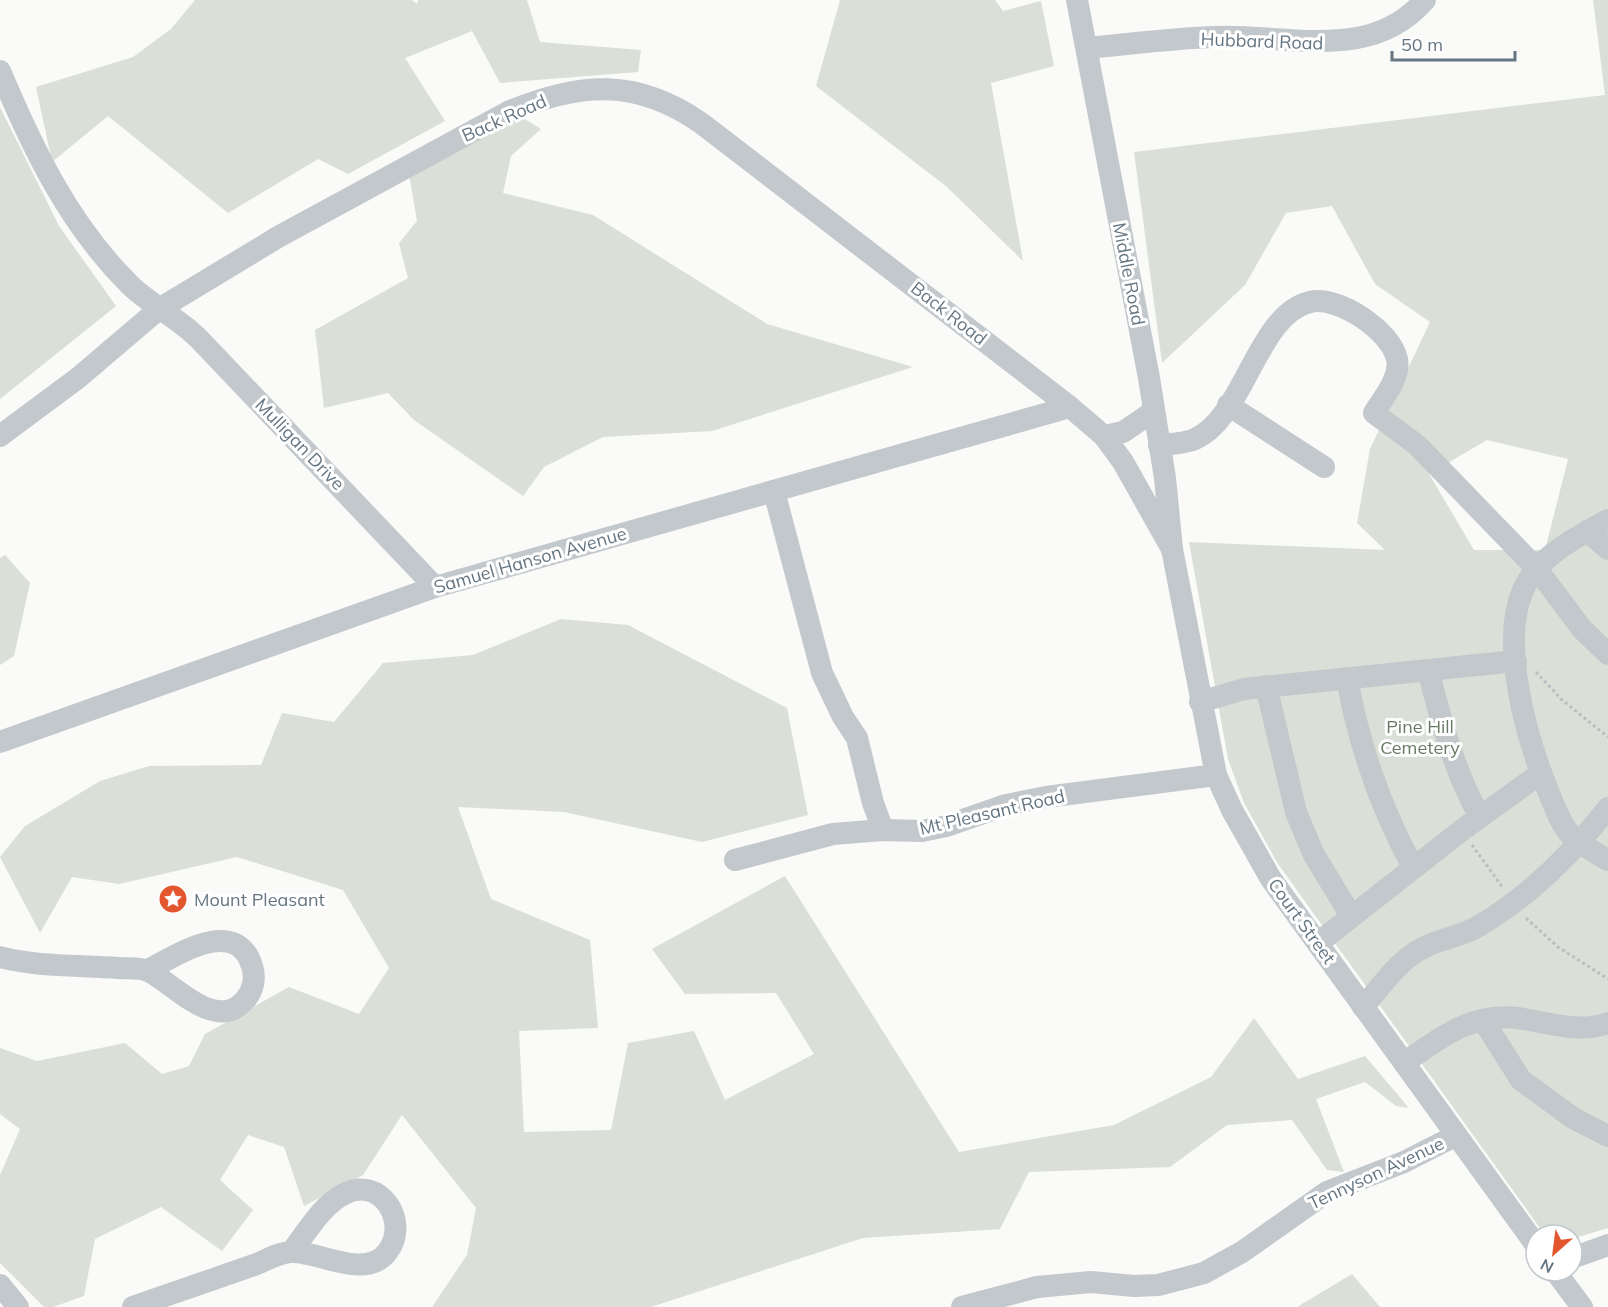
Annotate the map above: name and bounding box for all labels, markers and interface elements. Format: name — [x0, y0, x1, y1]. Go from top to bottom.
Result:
scale bar — [1392, 24, 1515, 62]
street label: Hubbard Road — [1200, 27, 1324, 55]
text: 50 m — [1401, 33, 1443, 56]
street label: Back Road — [458, 89, 550, 147]
street label: Middle Road — [1108, 221, 1150, 327]
street label: Back Road — [906, 276, 992, 350]
street label: Mulligan Drive — [250, 393, 350, 495]
street label: Samuel Hanson Avenue — [431, 521, 629, 599]
park label: Pine Hill Cemetery — [1380, 715, 1460, 759]
street label: Mt Pleasant Road — [917, 784, 1067, 840]
street label: Court Street — [1263, 874, 1341, 968]
place icon: Mount Pleasant — [157, 883, 189, 915]
place label: Mount Pleasant — [194, 888, 325, 911]
street label: Tennyson Avenue — [1305, 1132, 1447, 1214]
north arrow — [1524, 1223, 1584, 1283]
text: N — [1537, 1255, 1557, 1278]

